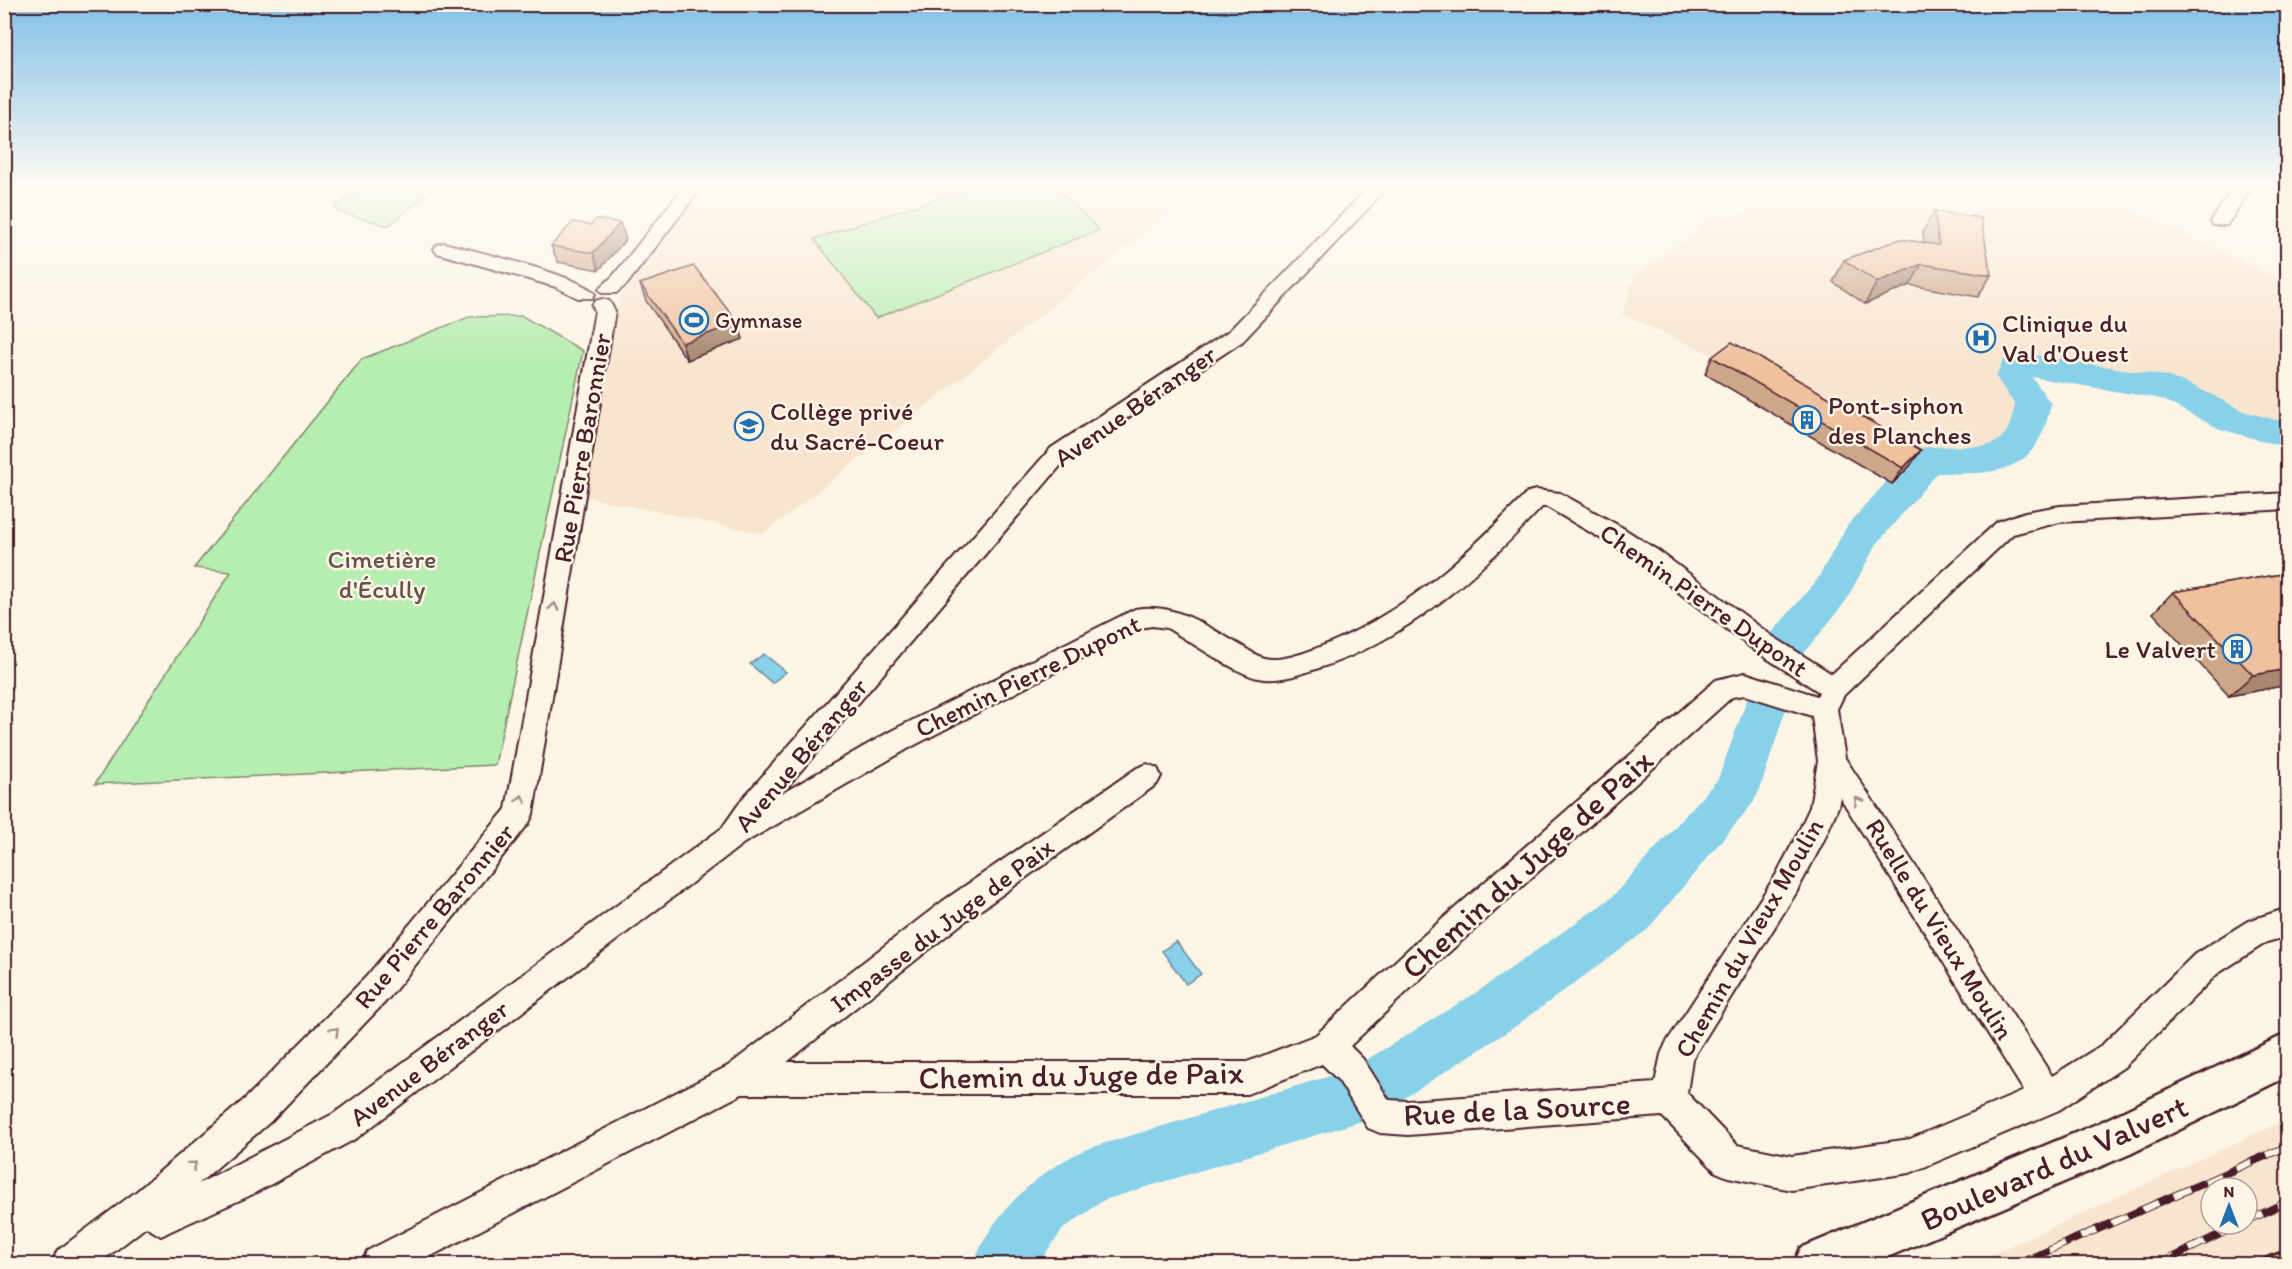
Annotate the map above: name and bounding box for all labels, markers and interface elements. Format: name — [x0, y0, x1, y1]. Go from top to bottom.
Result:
sports icon: Gymnase — [678, 304, 710, 336]
place label: Gymnase — [715, 307, 802, 334]
place label: Clinique du Val d'Ouest — [2002, 307, 2129, 369]
hospital icon: Clinique du Val d'Ouest — [1965, 322, 1997, 354]
street label: Rue Pierre Baronnier — [546, 330, 618, 565]
street label: Avenue Béranger — [1048, 338, 1223, 474]
place label: Pont-siphon des Planches — [1828, 389, 1972, 451]
place label: Collège privé du Sacré-Coeur — [770, 395, 944, 457]
building icon: Pont-siphon des Planches — [1791, 404, 1823, 436]
school or university icon: Collège privé du Sacré-Coeur — [733, 410, 765, 442]
street label: Chemin Pierre Dupont — [1594, 516, 1814, 684]
park label: Cimetière d'Écully — [327, 543, 437, 605]
one-way arrow — [547, 602, 560, 612]
street label: Chemin Pierre Dupont — [910, 607, 1146, 744]
place label: Le Valvert — [2104, 633, 2216, 665]
building icon: Le Valvert — [2221, 633, 2253, 665]
street label: Avenue Béranger — [727, 671, 875, 838]
street label: Chemin du Juge de Paix — [1394, 741, 1660, 987]
one-way arrow — [514, 794, 527, 804]
one-way arrow — [1854, 796, 1865, 807]
street label: Ruelle du Vieux Moulin — [1859, 812, 2021, 1046]
street label: Chemin du Vieux Moulin — [1667, 813, 1831, 1063]
street label: Rue Pierre Baronnier — [347, 816, 521, 1015]
street label: Impasse du Juge de Paix — [824, 831, 1060, 1019]
street label: Avenue Béranger — [343, 992, 515, 1133]
one-way arrow — [328, 1028, 339, 1038]
street label: Chemin du Juge de Paix — [918, 1053, 1244, 1097]
street label: Rue de la Source — [1402, 1084, 1632, 1134]
street label: Boulevard du Valvert — [1914, 1087, 2194, 1239]
one-way arrow — [186, 1161, 197, 1172]
north arrow — [2199, 1176, 2259, 1236]
text: N — [2224, 1182, 2234, 1201]

